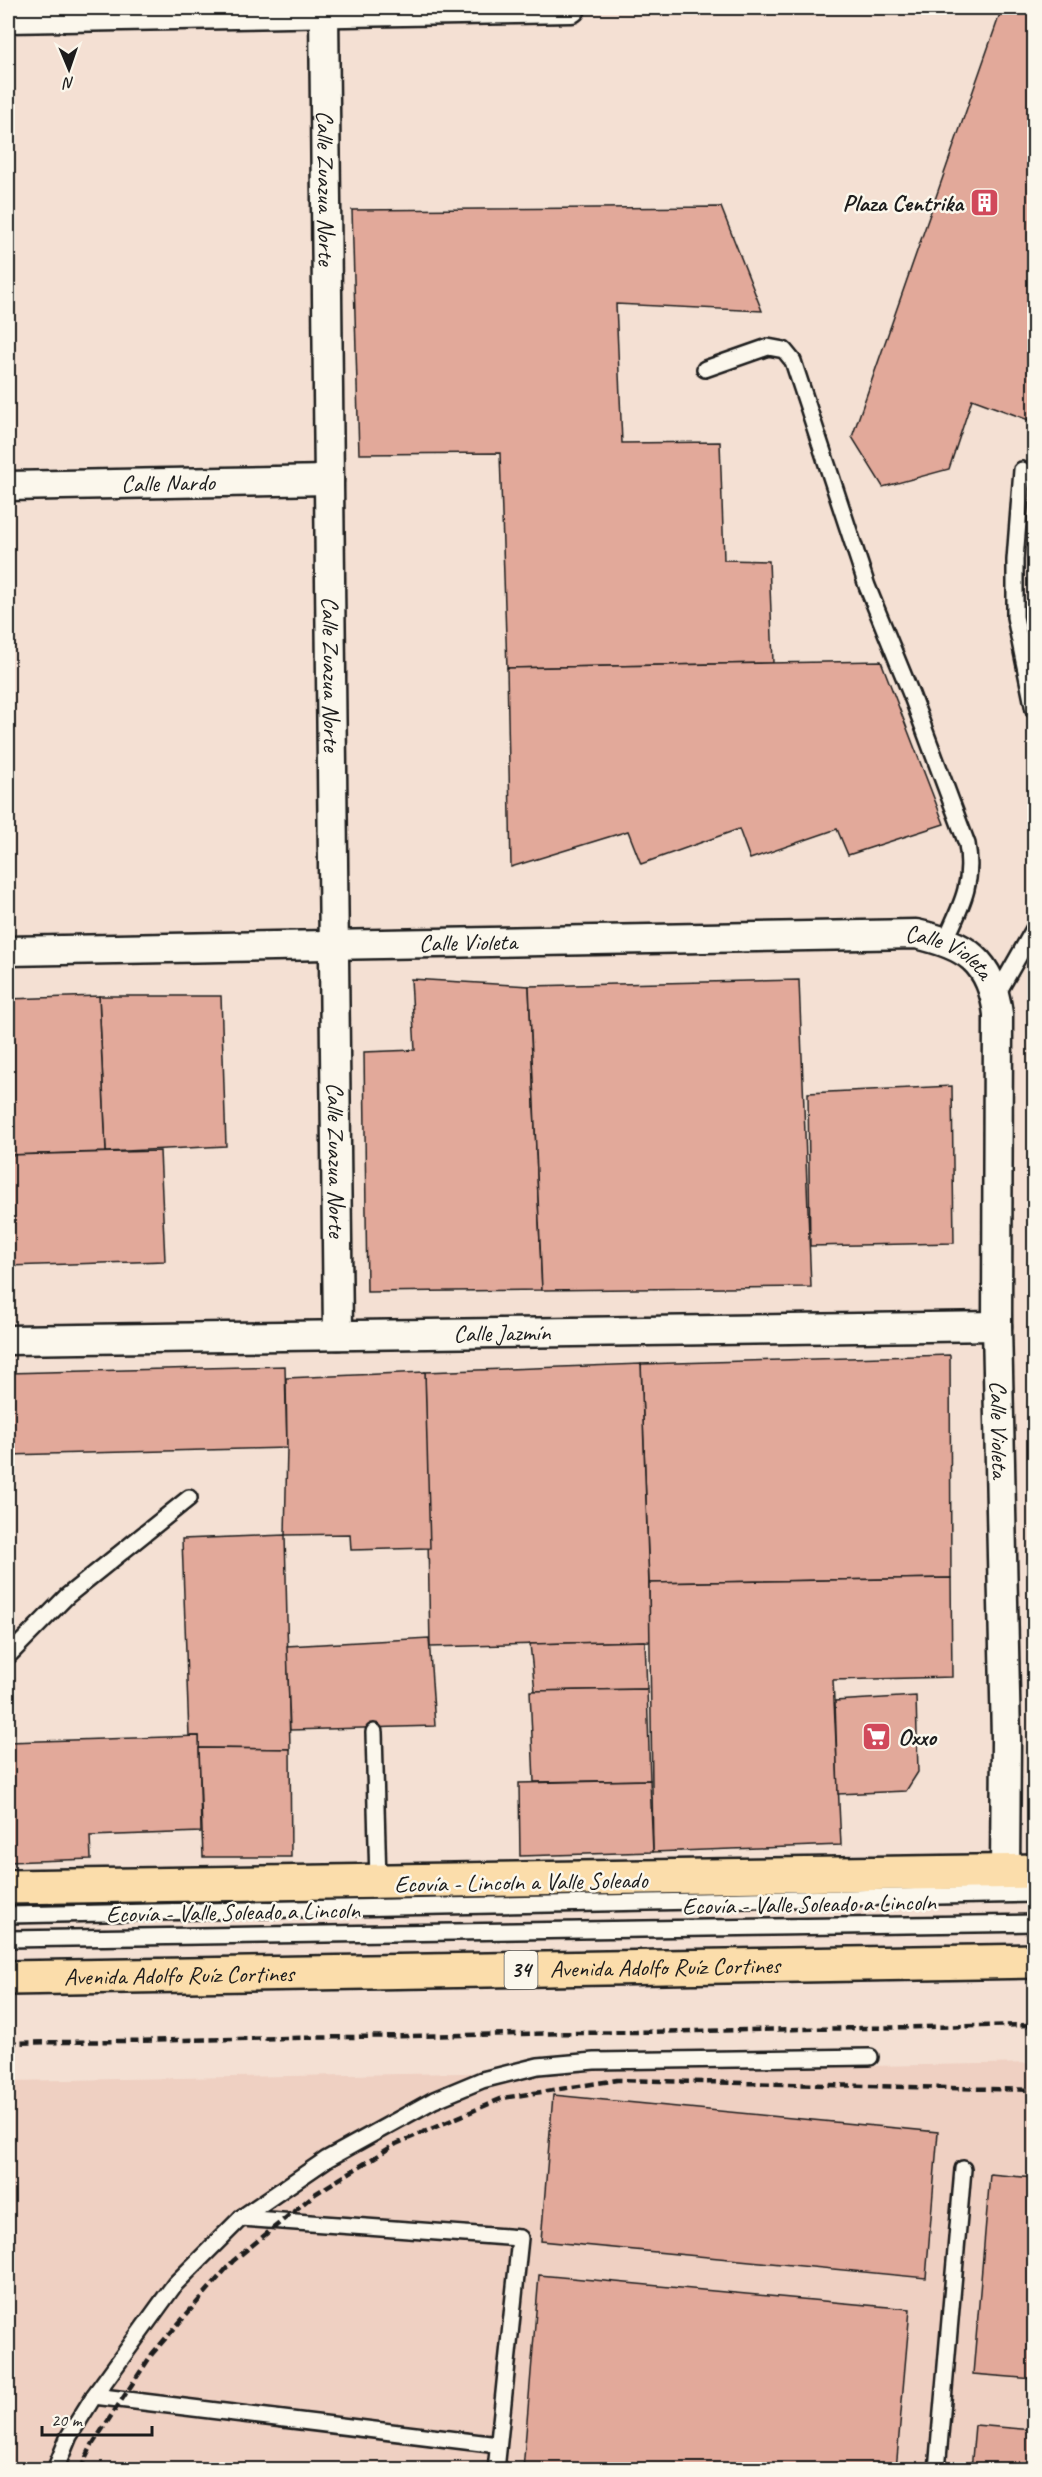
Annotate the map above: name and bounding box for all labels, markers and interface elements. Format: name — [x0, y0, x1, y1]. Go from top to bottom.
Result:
north arrow — [39, 39, 99, 99]
text: N — [61, 73, 75, 93]
street label: Calle Zuazua Norte — [310, 110, 342, 268]
building icon: Plaza Centrika — [968, 187, 1000, 219]
place label: Plaza Centrika — [842, 188, 965, 218]
street label: Calle Nardo — [121, 467, 217, 499]
street label: Calle Zuazua Norte — [315, 596, 347, 754]
street label: Calle Violeta — [905, 919, 1002, 986]
street label: Calle Violeta — [419, 926, 519, 958]
street label: Calle Zuazua Norte — [320, 1082, 352, 1240]
street label: Calle Jazmín — [453, 1317, 552, 1349]
street label: Calle Violeta — [983, 1380, 1015, 1481]
supermarket icon: Oxxo — [861, 1721, 893, 1753]
place label: Oxxo — [898, 1722, 938, 1752]
street label: Ecovía - Lincoln a Valle Soleado — [394, 1865, 649, 1899]
street label: Ecovía - Valle Soleado a Lincoln — [682, 1887, 937, 1921]
street label: Ecovía - Valle Soleado a Lincoln — [106, 1895, 361, 1929]
street label: Avenida Adolfo Ruíz Cortines — [550, 1950, 782, 1984]
road number: 34 — [504, 1951, 538, 1989]
street label: Avenida Adolfo Ruíz Cortines — [64, 1958, 296, 1992]
scale bar — [42, 2399, 152, 2437]
text: 20 m — [51, 2409, 84, 2431]

